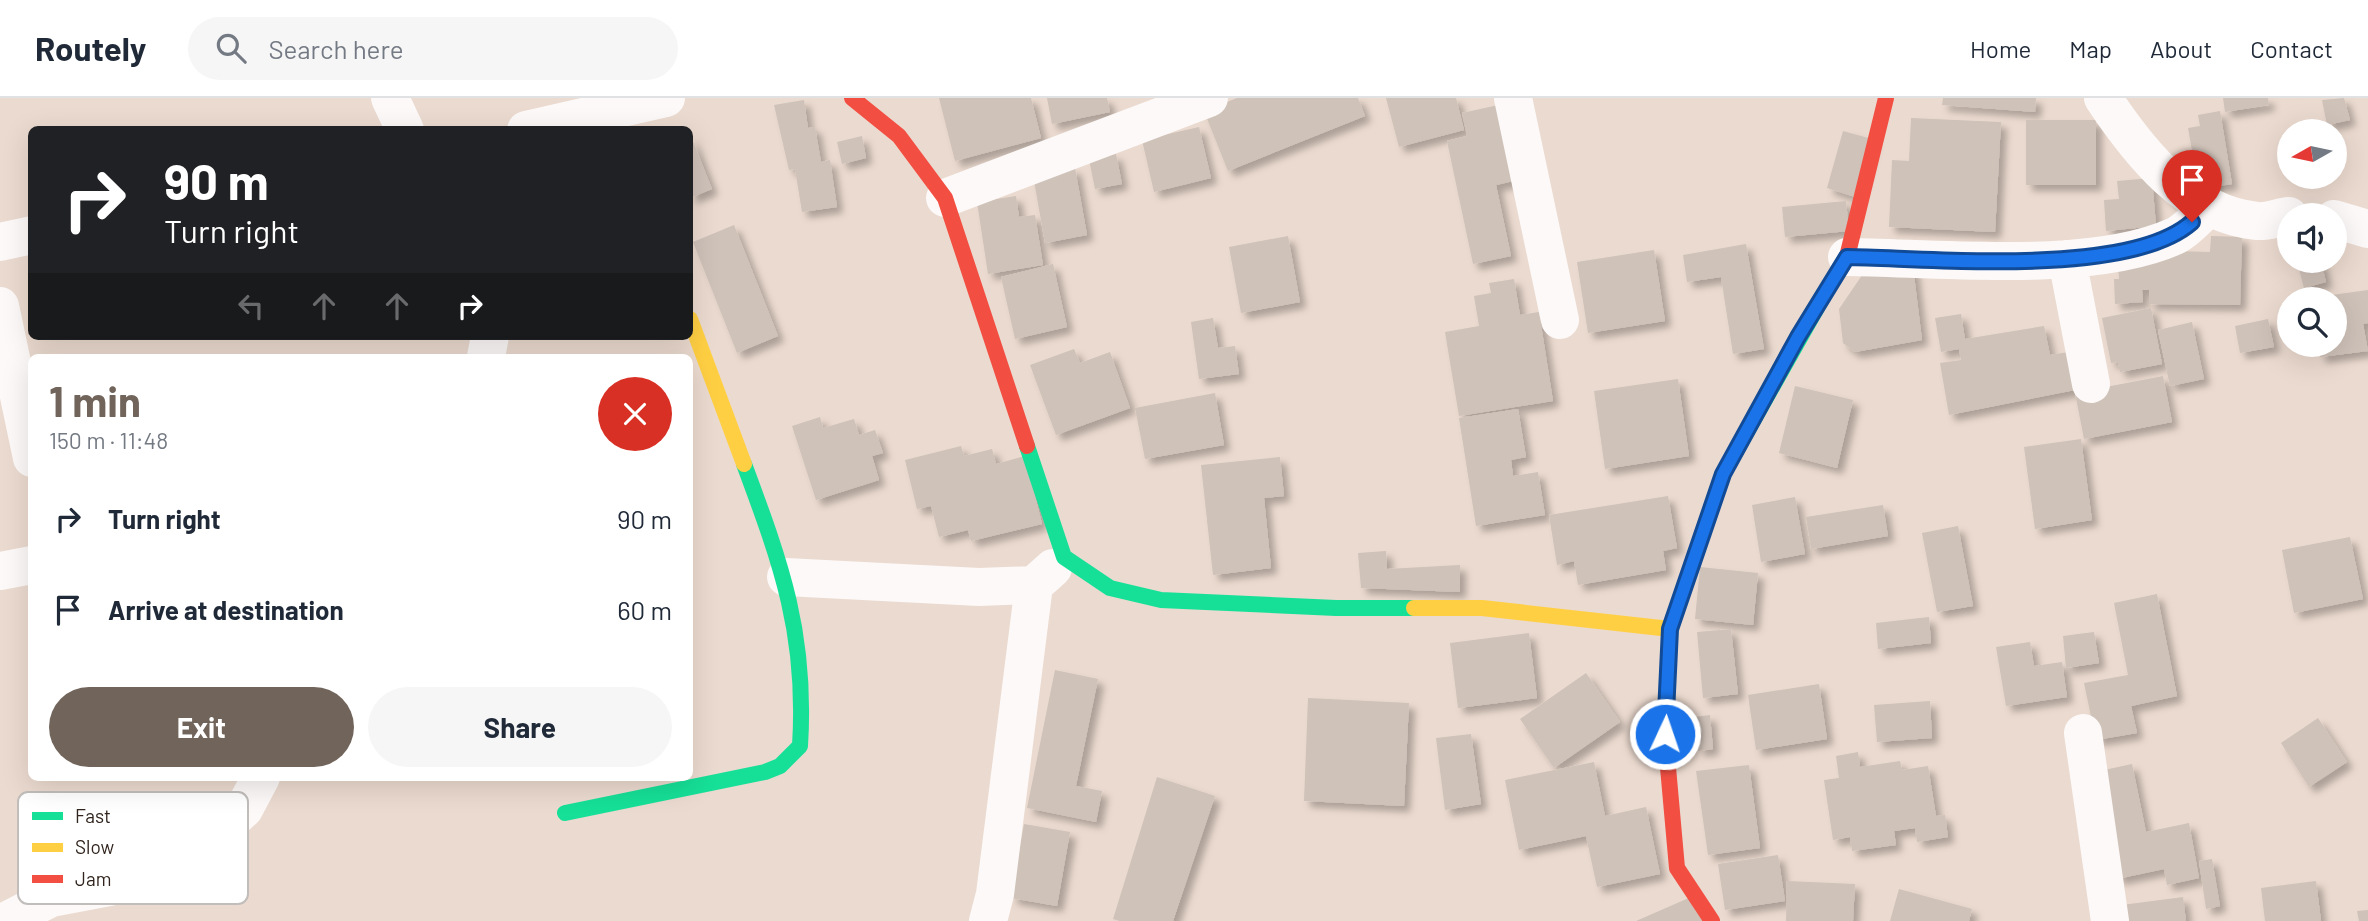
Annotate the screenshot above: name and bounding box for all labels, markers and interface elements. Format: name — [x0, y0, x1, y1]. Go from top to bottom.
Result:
search box — [188, 17, 678, 80]
text: Routely — [35, 28, 146, 68]
icon: search — [212, 29, 250, 67]
text: Search here — [268, 33, 404, 64]
text: Home — [1970, 34, 2031, 63]
text: Map — [2069, 34, 2112, 63]
text: About — [2150, 34, 2212, 63]
text: Contact — [2250, 34, 2333, 63]
north arrow — [2277, 119, 2347, 189]
map controls — [2277, 119, 2347, 357]
pin — [2162, 150, 2222, 222]
text: 90 m — [164, 151, 269, 210]
icon: right — [49, 154, 140, 245]
icon: arrive — [2173, 161, 2211, 199]
button: sound — [2277, 203, 2347, 273]
text: Turn right — [164, 211, 299, 249]
icon: left — [232, 287, 270, 325]
icon: ahead — [305, 287, 343, 325]
icon: ahead — [378, 287, 416, 325]
icon: right — [451, 287, 489, 325]
button: search — [2277, 287, 2347, 357]
text: 1 min — [49, 375, 141, 425]
button: close — [598, 377, 672, 451]
text: 150 m · 11:48 — [49, 426, 168, 454]
icon: right — [49, 500, 87, 538]
text: Turn right — [108, 503, 221, 534]
text: 90 m — [617, 503, 672, 534]
icon: arrive — [49, 591, 87, 629]
text: Arrive at destination — [108, 594, 344, 625]
text: 60 m — [617, 594, 672, 625]
button: Exit — [49, 687, 354, 767]
button: Share — [368, 687, 672, 767]
position arrow — [1628, 697, 1702, 771]
legend — [18, 792, 248, 904]
text: Fast — [75, 804, 111, 827]
text: Slow — [75, 835, 114, 858]
text: Jam — [75, 867, 111, 890]

